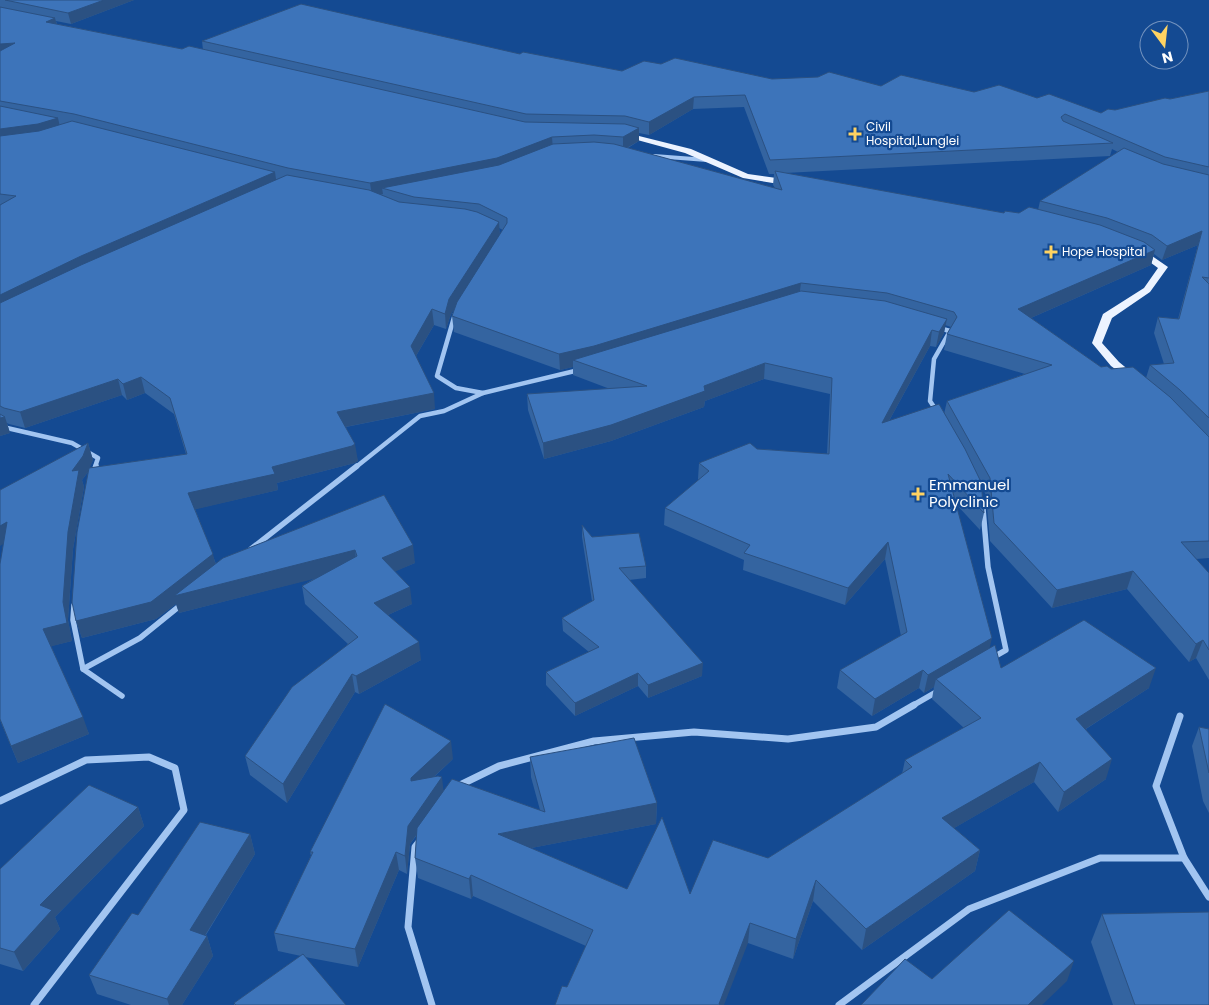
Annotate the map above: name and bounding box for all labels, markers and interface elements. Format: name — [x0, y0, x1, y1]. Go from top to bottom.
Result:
north arrow — [1139, 20, 1189, 70]
text: N — [1160, 47, 1175, 69]
place label: Civil Hospital,Lunglei — [866, 118, 959, 149]
marker: Civil Hospital,Lunglei — [848, 127, 862, 141]
place label: Hope Hospital — [1062, 243, 1146, 260]
marker: Hope Hospital — [1044, 245, 1058, 259]
place label: Emmanuel Polyclinic — [929, 474, 1010, 512]
marker: Emmanuel Polyclinic — [911, 487, 925, 501]

